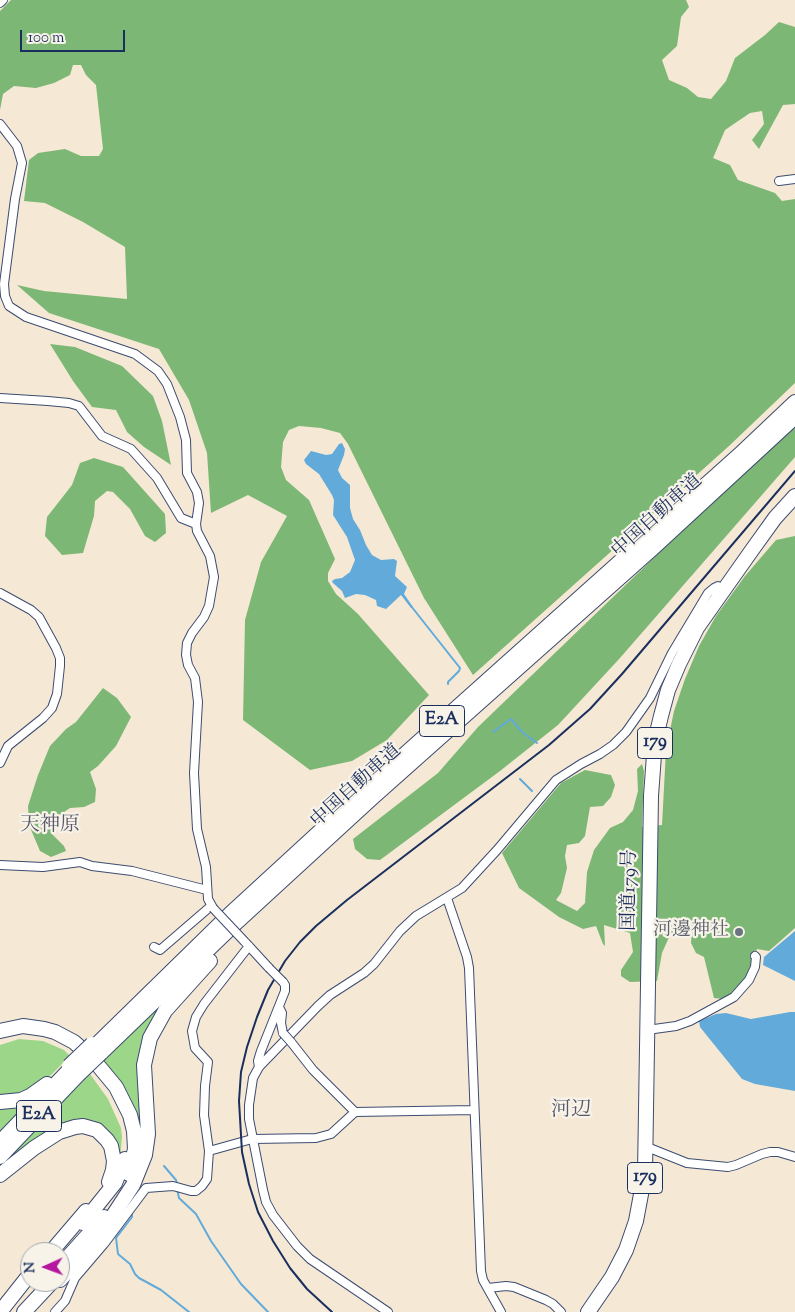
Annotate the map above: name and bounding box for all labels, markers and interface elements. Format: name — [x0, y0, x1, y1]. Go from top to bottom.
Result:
scale bar — [22, 20, 128, 52]
text: 100 m — [28, 28, 64, 49]
street label: 中国自動車道 — [608, 470, 708, 564]
road number: E2A — [420, 706, 464, 736]
road number: 179 — [638, 728, 672, 758]
street label: 中国自動車道 — [307, 740, 407, 834]
district label: 天神原 — [20, 815, 80, 839]
street label: 国道179号 — [619, 849, 643, 931]
place label: 河邊神社 — [653, 921, 729, 943]
marker: 河邊神社 — [733, 926, 745, 938]
road number: E2A — [16, 1100, 62, 1132]
district label: 河辺 — [551, 1100, 591, 1124]
road number: 179 — [628, 1162, 662, 1194]
north arrow — [20, 1242, 70, 1292]
text: N — [21, 1262, 41, 1273]

